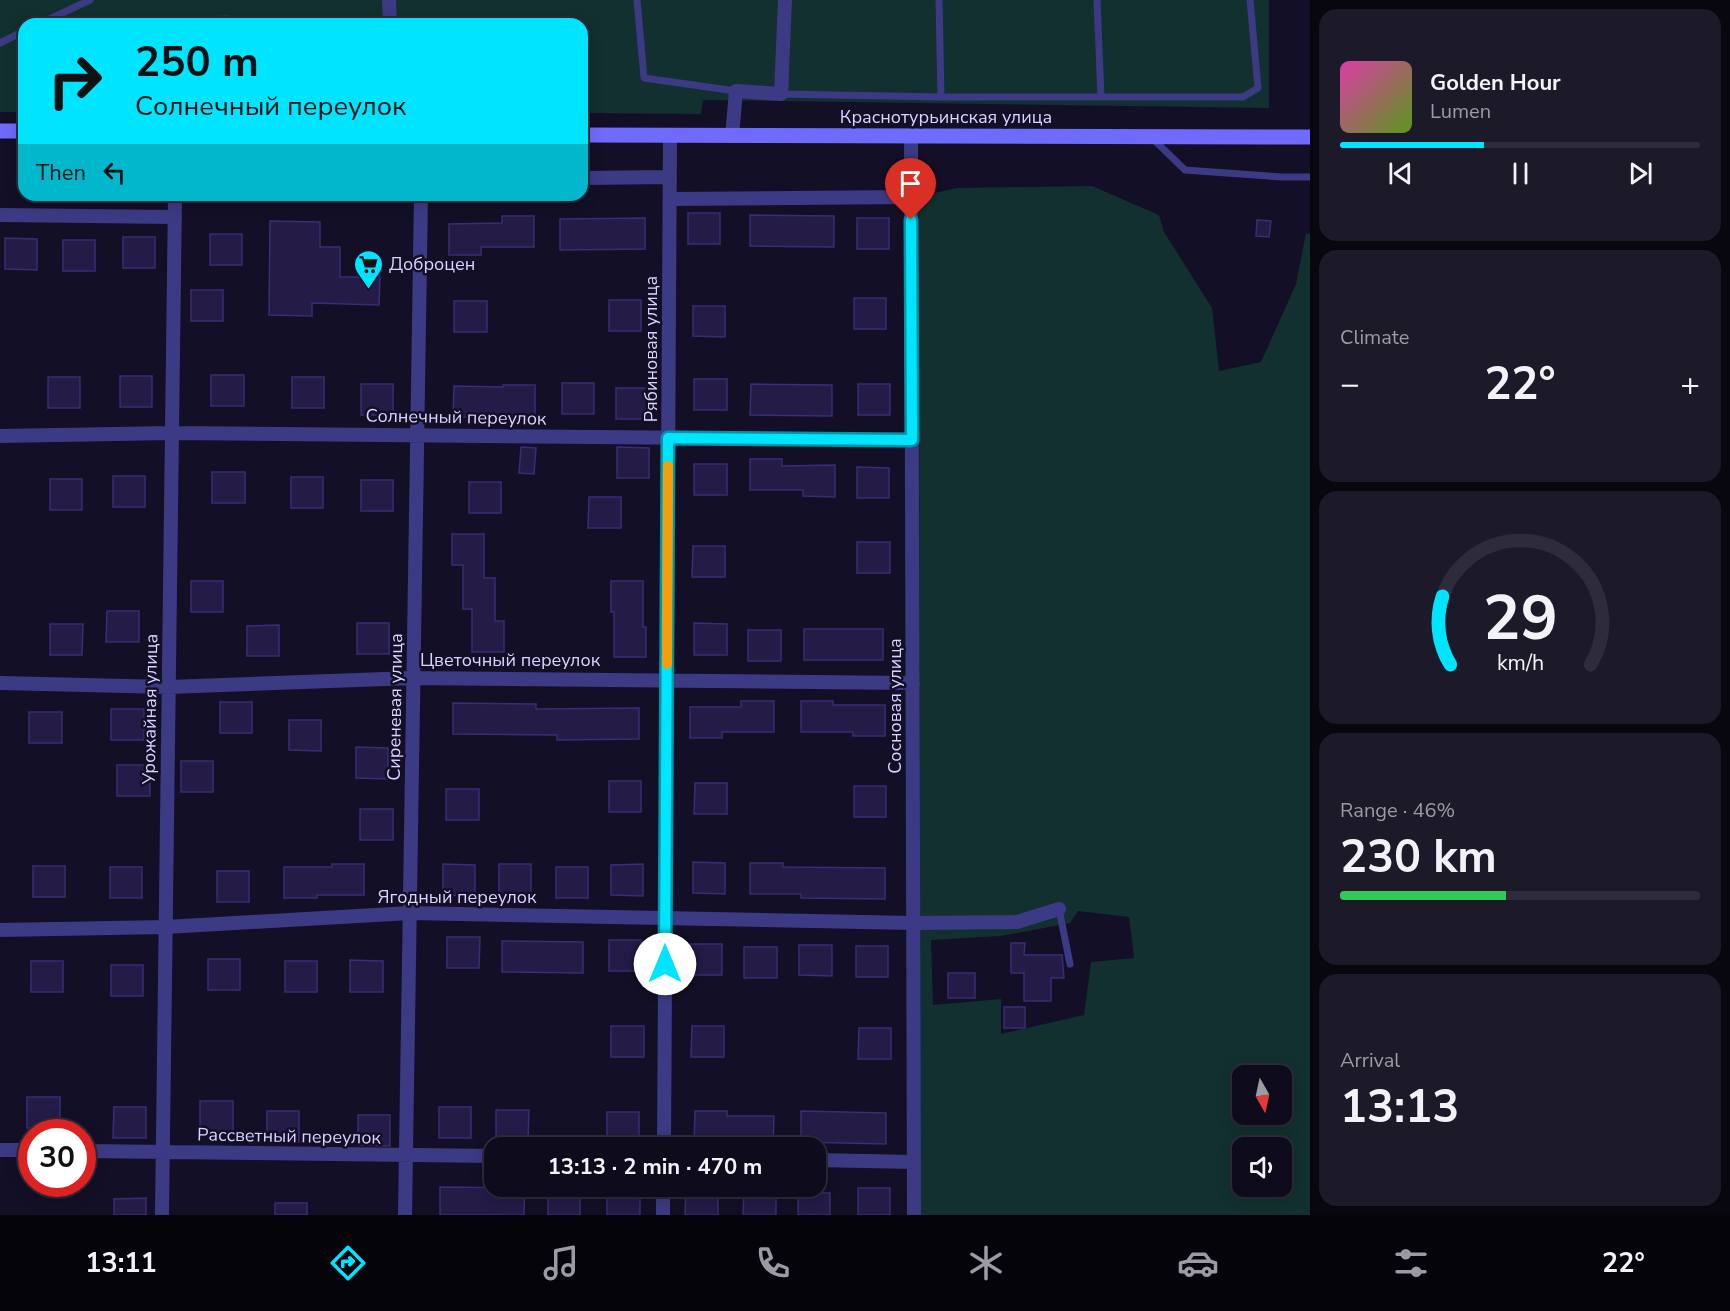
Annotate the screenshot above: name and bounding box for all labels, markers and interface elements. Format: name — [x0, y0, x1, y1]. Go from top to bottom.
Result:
text: 250 m — [135, 34, 259, 91]
icon: right — [36, 42, 114, 120]
text: Golden Hour — [1430, 68, 1561, 98]
text: Солнечный переулок — [135, 88, 406, 125]
text: Lumen — [1430, 98, 1491, 125]
street label: Краснотурьинская улица — [840, 105, 1052, 129]
icon: left — [98, 156, 131, 189]
icon: previous — [1384, 157, 1417, 190]
icon: pause — [1504, 157, 1537, 190]
icon: next — [1624, 157, 1657, 190]
text: Then — [36, 158, 86, 188]
pin — [885, 158, 936, 220]
icon: arrive — [894, 167, 927, 200]
supermarket icon: Доброцен — [352, 248, 384, 290]
place label: Доброцен — [389, 252, 475, 276]
street label: Рябиновая улица — [639, 276, 663, 422]
text: Climate — [1340, 324, 1409, 351]
text: 22° — [1484, 354, 1556, 415]
text: − — [1340, 362, 1360, 407]
text: + — [1680, 362, 1700, 407]
street label: Солнечный переулок — [365, 403, 547, 431]
text: 29 — [1483, 576, 1557, 661]
street label: Урожайная улица — [137, 633, 163, 786]
street label: Сиреневая улица — [382, 633, 408, 781]
street label: Сосновая улица — [883, 638, 907, 774]
street label: Цветочный переулок — [420, 648, 601, 672]
text: km/h — [1496, 648, 1544, 678]
text: Range · 46% — [1340, 797, 1455, 824]
text: 230 km — [1340, 827, 1497, 888]
street label: Ягодный переулок — [377, 885, 537, 909]
position arrow — [633, 932, 697, 996]
text: Arrival — [1340, 1047, 1400, 1074]
north arrow — [1232, 1065, 1292, 1125]
map controls — [1232, 1065, 1292, 1197]
text: 13:13 — [1340, 1077, 1459, 1138]
speed limit sign: 30 — [18, 1119, 96, 1197]
street label: Рассветный переулок — [197, 1122, 382, 1150]
button: sound — [1232, 1137, 1292, 1197]
text: 13:13 · 2 min · 470 m — [548, 1152, 762, 1182]
icon: directions — [327, 1242, 369, 1284]
icon: music — [540, 1242, 582, 1284]
icon: phone — [752, 1242, 794, 1284]
icon: climate — [965, 1242, 1007, 1284]
icon: car — [1177, 1242, 1219, 1284]
icon: filters — [1390, 1242, 1432, 1284]
text: 13:11 — [85, 1245, 157, 1282]
text: 22° — [1602, 1245, 1645, 1282]

